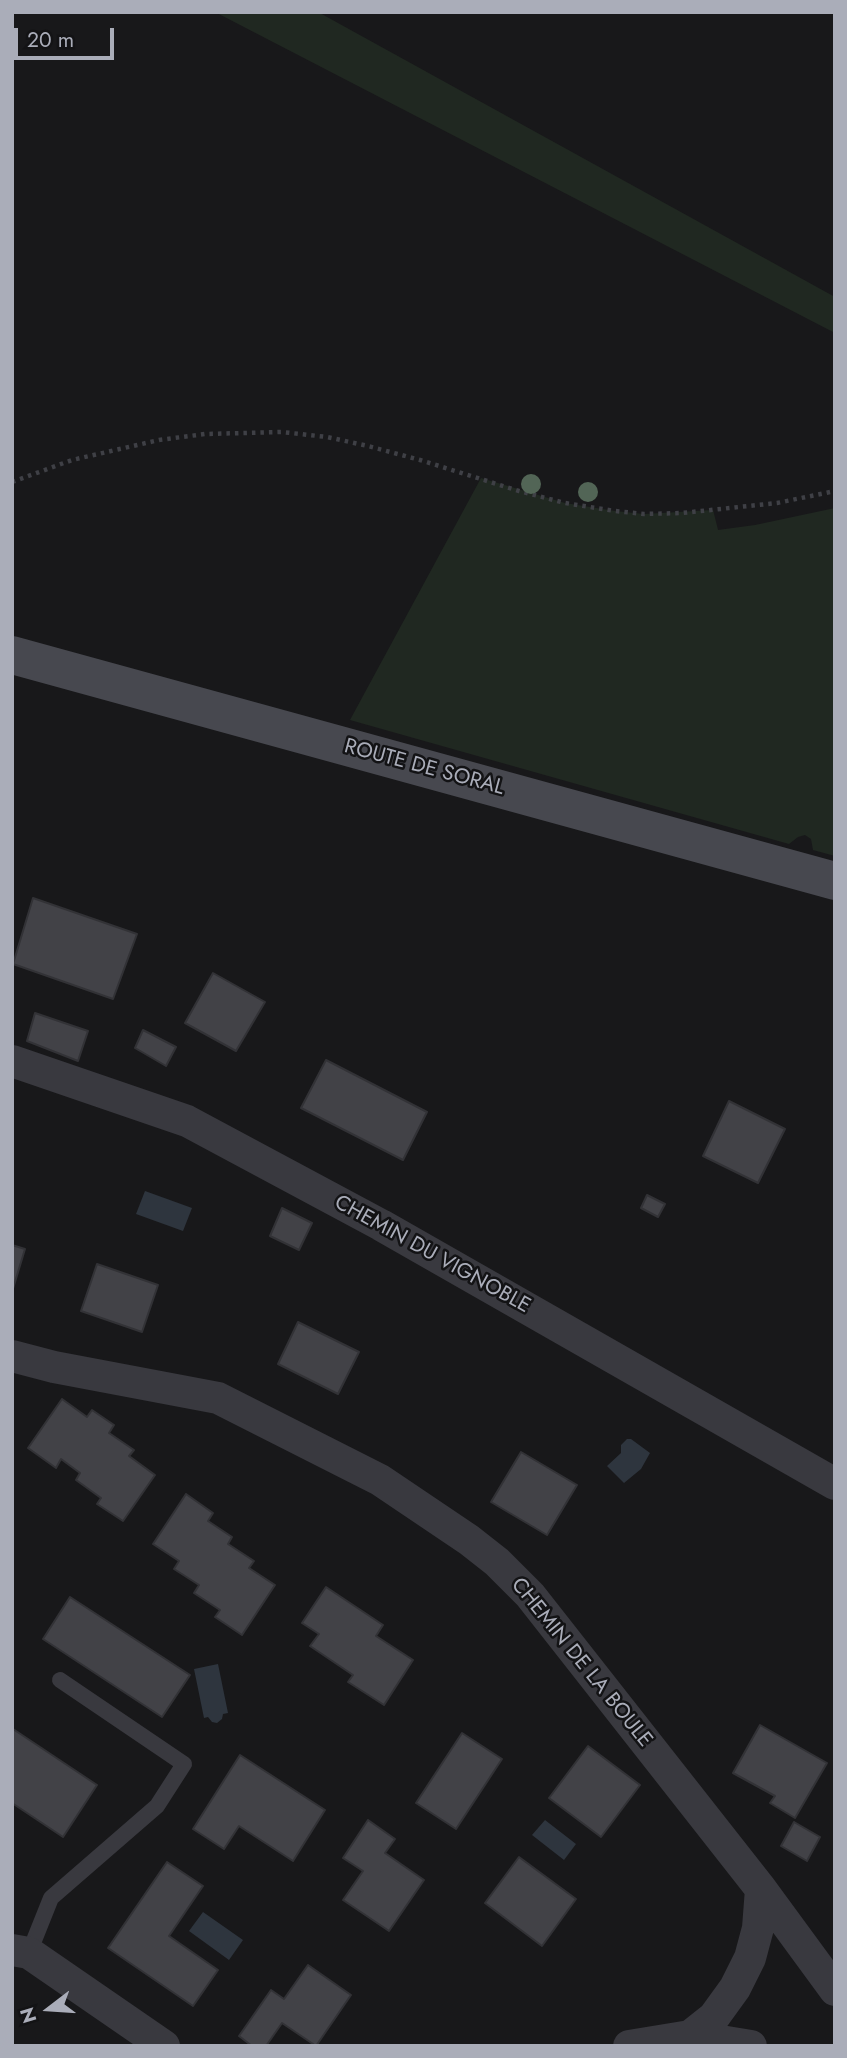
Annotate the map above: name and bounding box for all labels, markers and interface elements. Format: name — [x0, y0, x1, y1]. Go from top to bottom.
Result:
scale bar — [18, 14, 117, 58]
text: 20 m — [27, 25, 74, 55]
street label: ROUTE DE SORAL — [341, 735, 507, 801]
street label: CHEMIN DU VIGNOBLE — [330, 1191, 534, 1319]
street label: CHEMIN DE LA BOULE — [505, 1573, 657, 1753]
north arrow — [14, 1974, 84, 2044]
text: N — [13, 2004, 44, 2026]

